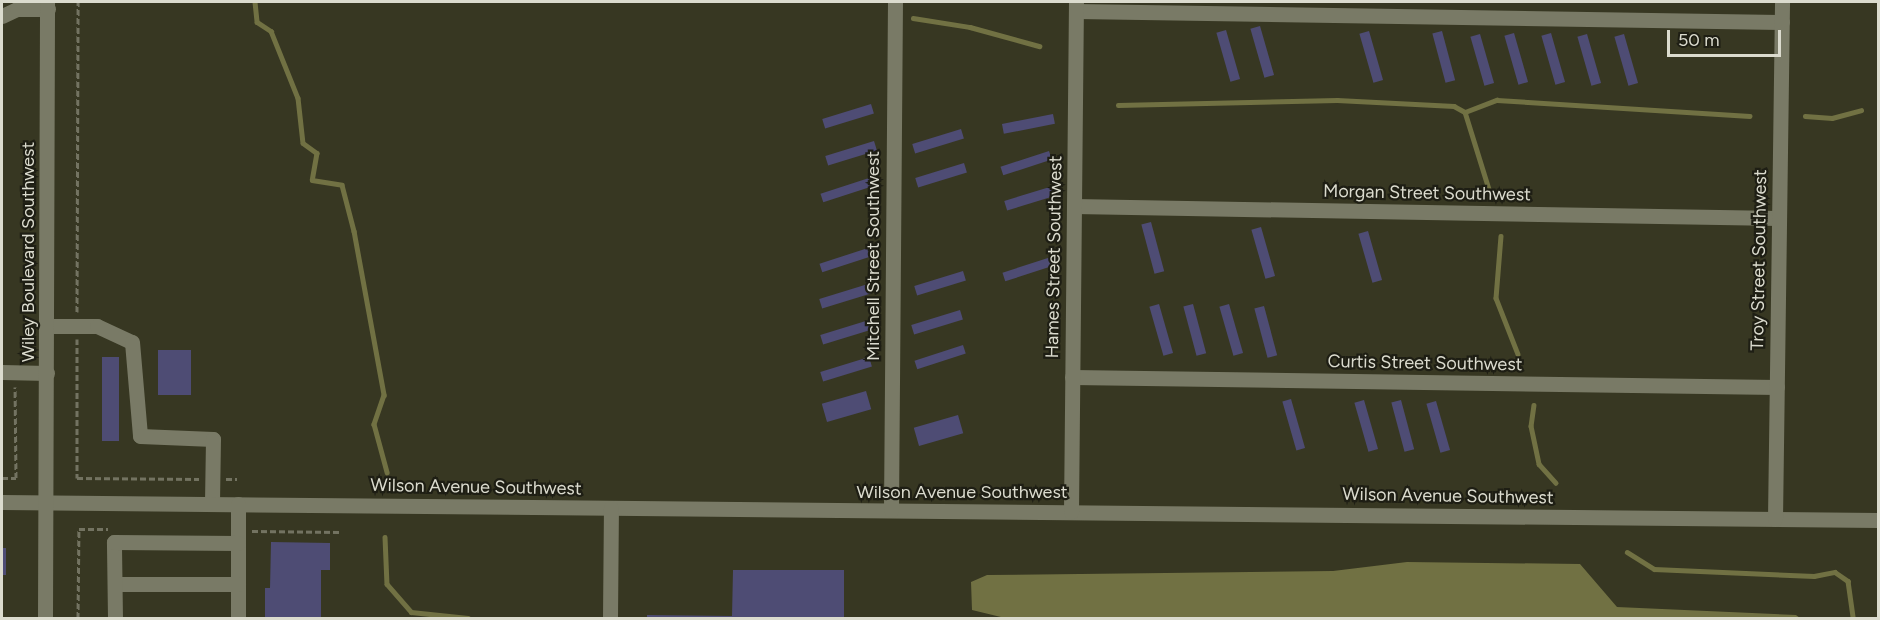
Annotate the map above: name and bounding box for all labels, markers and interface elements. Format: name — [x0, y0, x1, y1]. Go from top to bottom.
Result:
scale bar — [1670, 18, 1784, 56]
text: 50 m — [1678, 29, 1720, 51]
street label: Wiley Boulevard Southwest — [17, 142, 39, 362]
street label: Mitchell Street Southwest — [862, 151, 884, 361]
street label: Hames Street Southwest — [1041, 155, 1067, 359]
street label: Troy Street Southwest — [1747, 169, 1771, 351]
street label: Morgan Street Southwest — [1323, 180, 1531, 206]
street label: Curtis Street Southwest — [1327, 351, 1523, 375]
street label: Wilson Avenue Southwest — [370, 474, 582, 500]
street label: Wilson Avenue Southwest — [856, 481, 1068, 503]
street label: Wilson Avenue Southwest — [1342, 483, 1554, 509]

